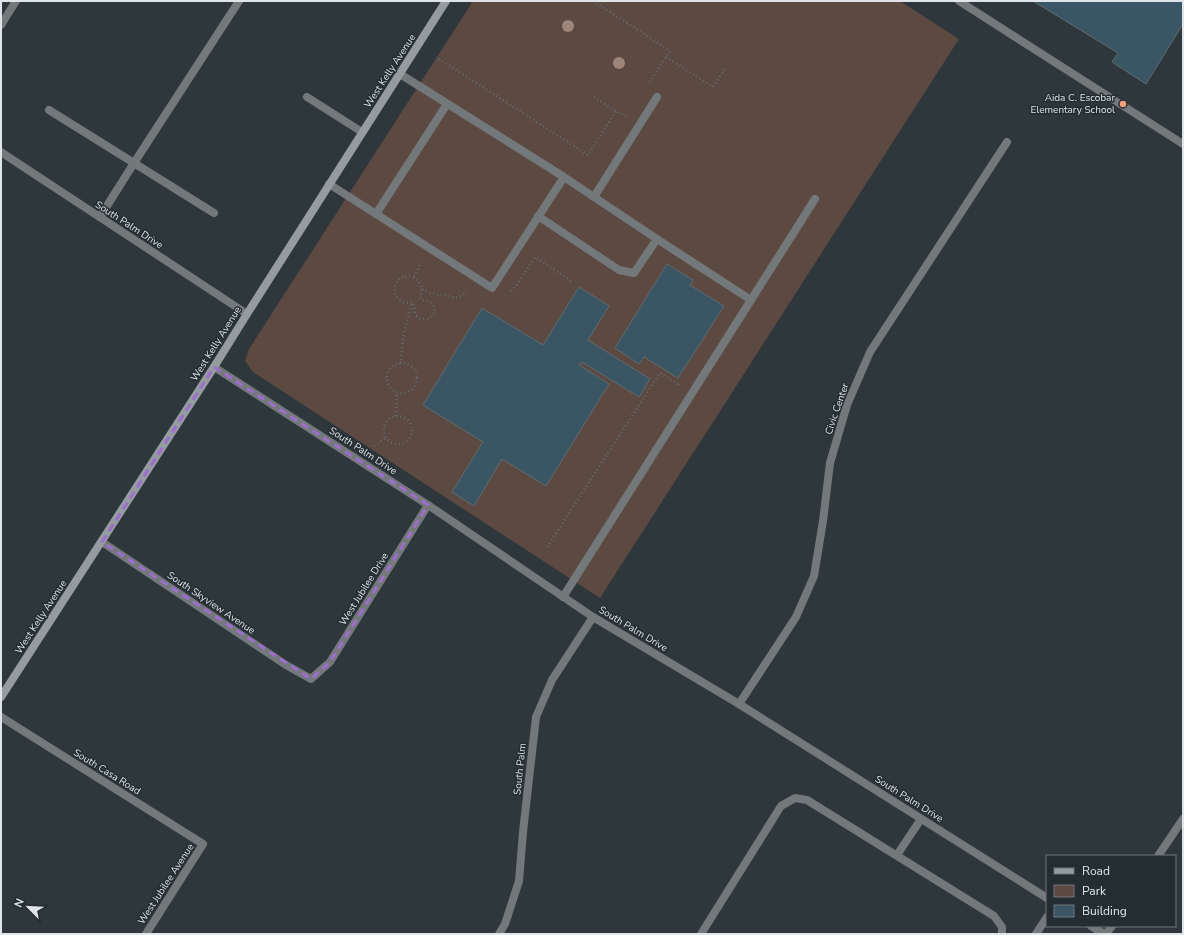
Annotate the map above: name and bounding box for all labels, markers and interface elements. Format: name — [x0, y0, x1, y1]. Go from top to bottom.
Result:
street label: West Kelly Avenue — [361, 31, 419, 111]
place label: Aida C. Escobar Elementary School — [1030, 91, 1115, 117]
marker: Aida C. Escobar Elementary School — [1118, 99, 1128, 109]
street label: South Palm Drive — [92, 198, 166, 252]
street label: West Kelly Avenue — [187, 304, 245, 384]
street label: Civic Center — [822, 381, 852, 437]
street label: South Palm Drive — [326, 424, 400, 478]
street label: West Jubilee Drive — [336, 550, 392, 628]
street label: South Skyview Avenue — [164, 568, 258, 638]
street label: West Kelly Avenue — [12, 577, 70, 657]
street label: South Palm Drive — [596, 603, 670, 655]
street label: South Palm — [510, 742, 530, 796]
street label: South Casa Road — [71, 746, 143, 798]
street label: South Palm Drive — [872, 772, 946, 826]
street label: West Jubilee Avenue — [135, 841, 197, 927]
legend — [1046, 855, 1176, 927]
text: Road — [1082, 863, 1110, 879]
text: Park — [1082, 883, 1107, 899]
north arrow — [8, 887, 48, 927]
text: N — [11, 896, 28, 910]
text: Building — [1082, 903, 1127, 919]

